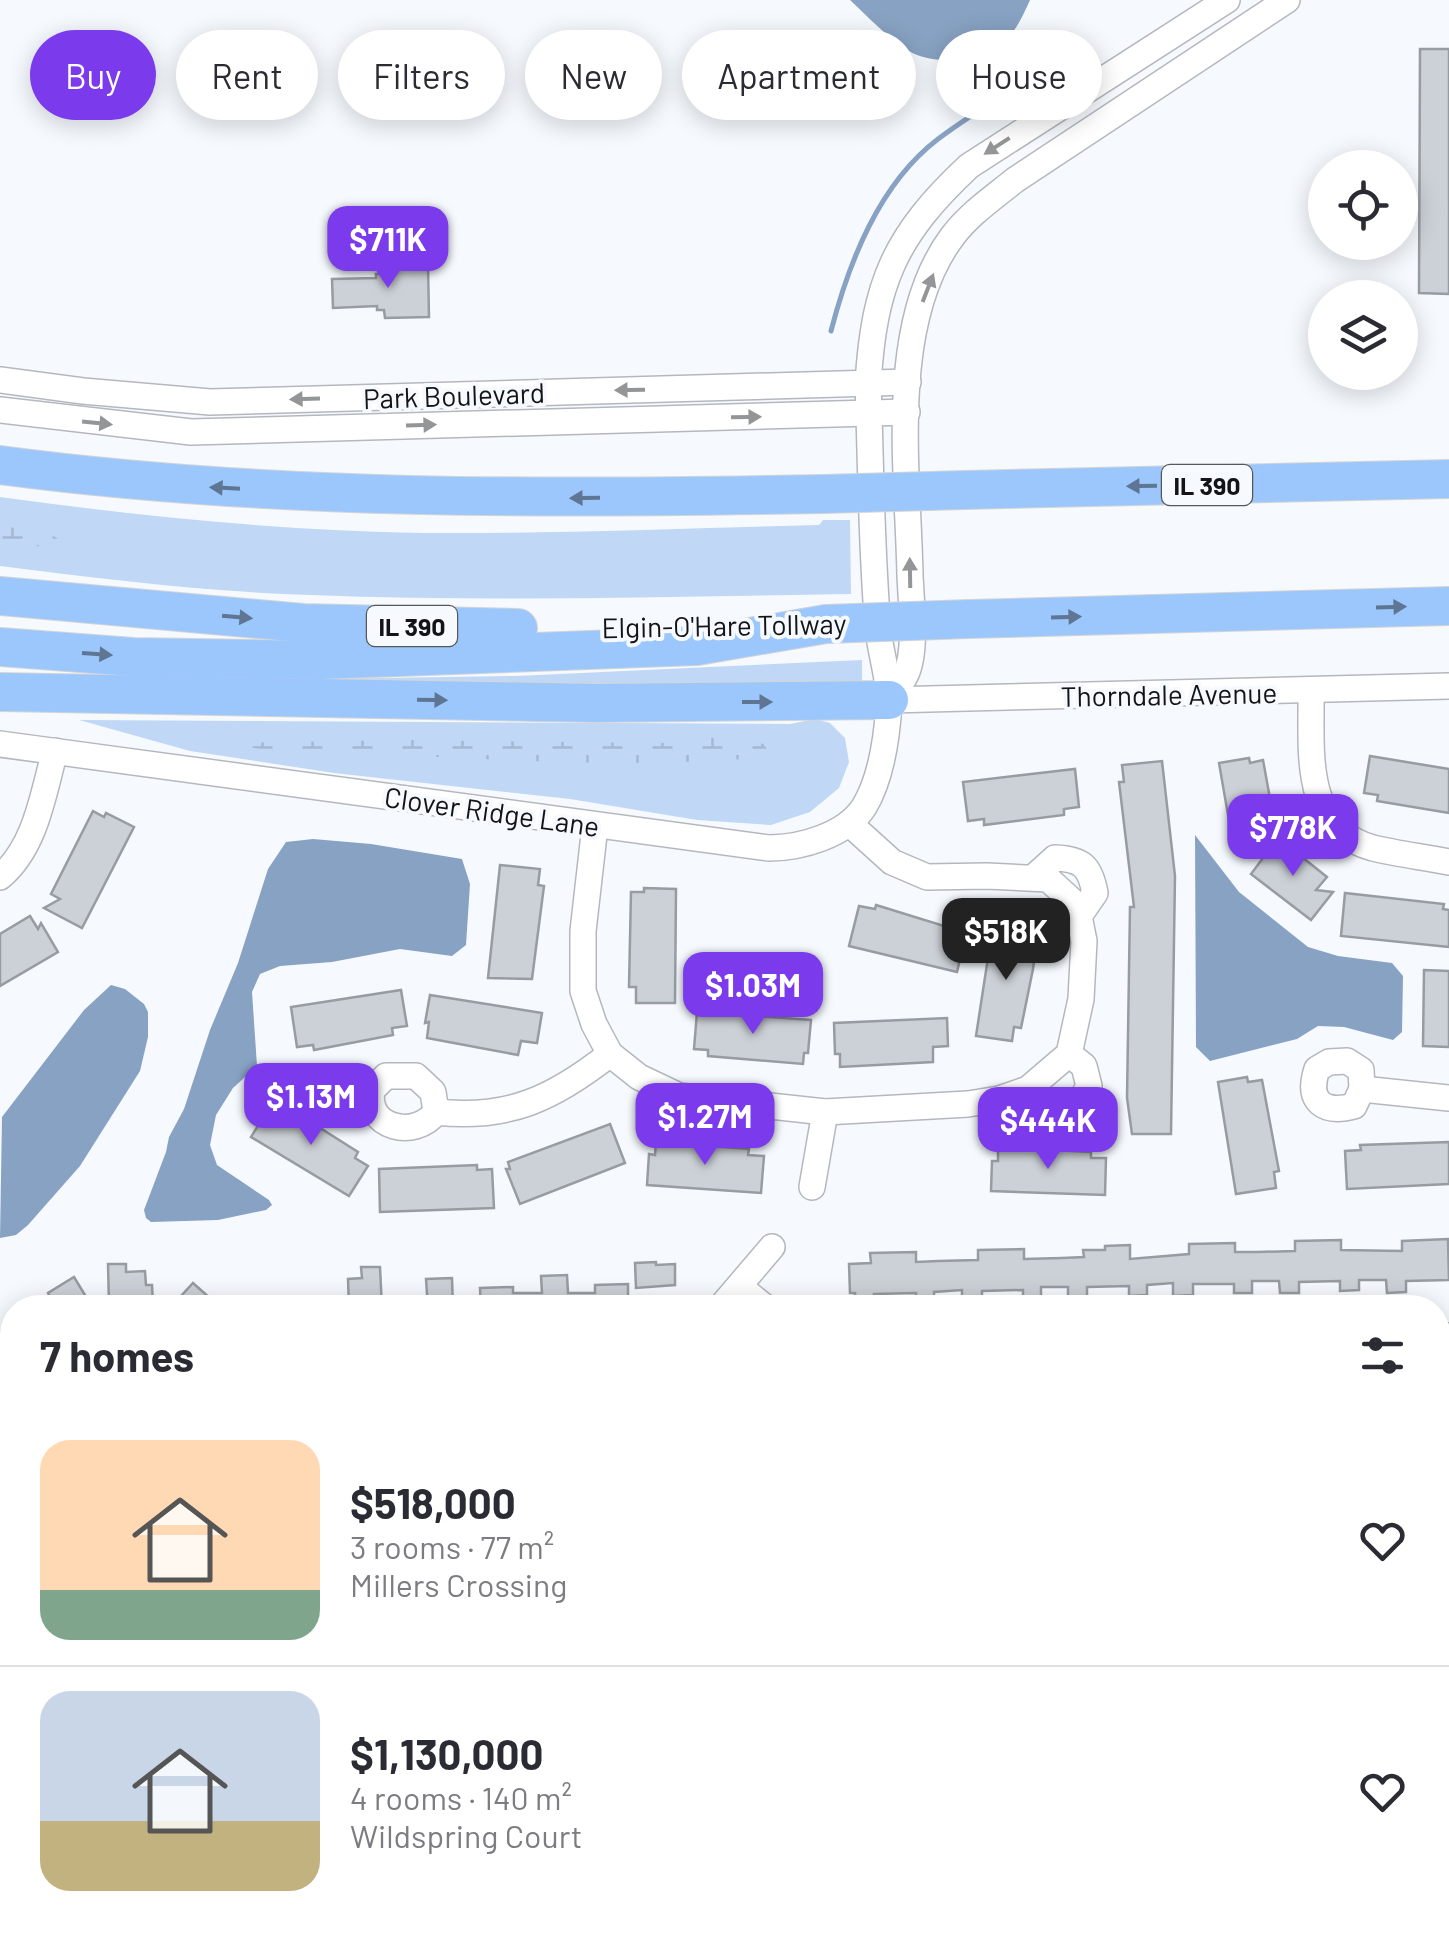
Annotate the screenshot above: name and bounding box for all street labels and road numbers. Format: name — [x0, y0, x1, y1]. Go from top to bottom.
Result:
street label: Park Boulevard — [362, 375, 546, 415]
road number: IL 390 — [1162, 465, 1252, 505]
road number: IL 390 — [367, 606, 457, 646]
street label: Elgin-O'Hare Tollway — [601, 606, 847, 644]
street label: Thorndale Avenue — [1060, 675, 1278, 713]
street label: Clover Ridge Lane — [382, 779, 602, 843]

